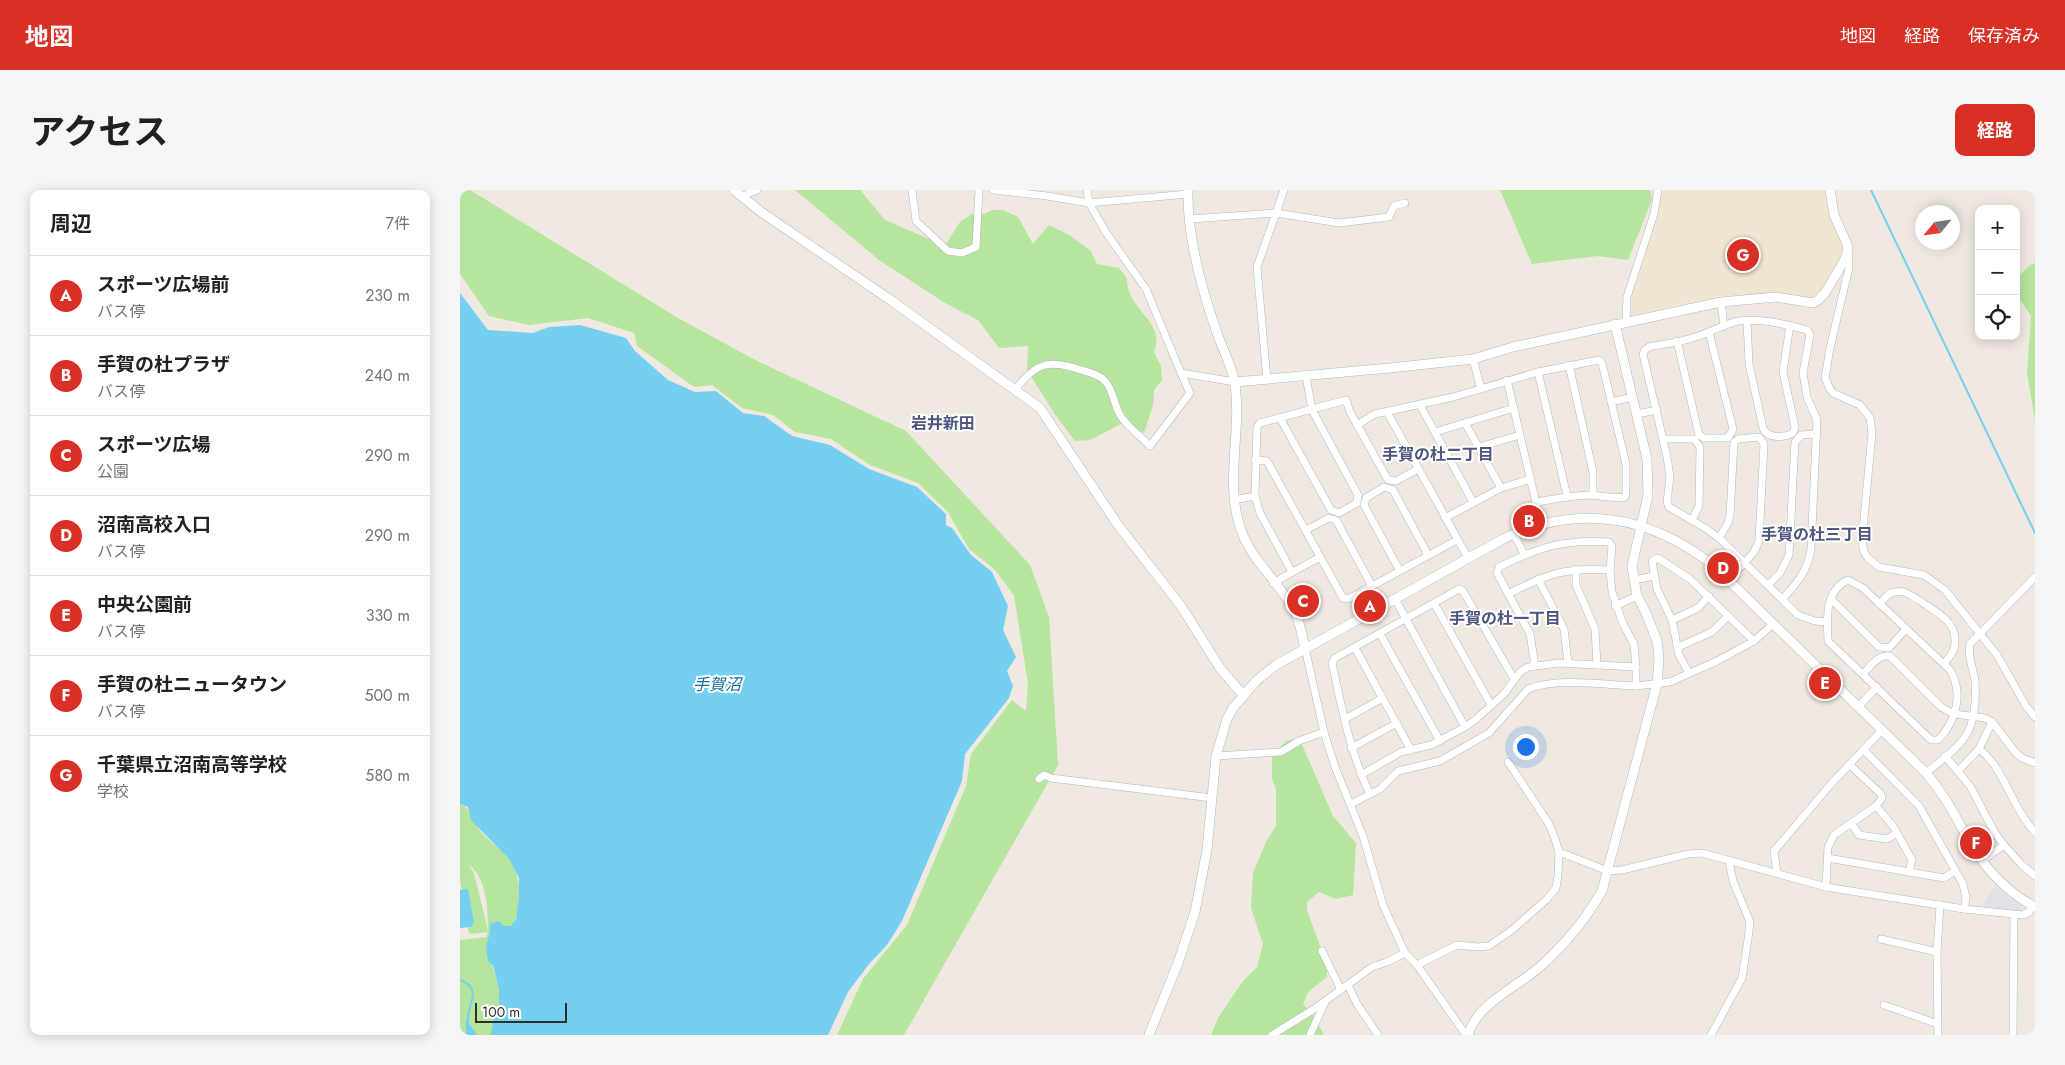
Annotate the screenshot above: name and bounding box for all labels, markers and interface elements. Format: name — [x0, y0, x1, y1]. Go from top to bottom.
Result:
text: 地図 — [25, 19, 73, 54]
text: 地図 — [1840, 23, 1876, 49]
text: 経路 — [1904, 23, 1940, 49]
text: 保存済み — [1968, 23, 2040, 49]
button: 経路 — [1955, 104, 2035, 156]
text: アクセス — [30, 107, 168, 157]
north arrow — [1915, 205, 1960, 250]
map controls — [1975, 205, 2020, 340]
button: + — [1975, 205, 2020, 250]
text: 周辺 — [50, 209, 92, 239]
text: 7件 — [386, 212, 410, 235]
pin: G — [1727, 236, 1759, 274]
button: − — [1975, 250, 2020, 295]
text: スポーツ広場前 — [97, 271, 230, 298]
text: A — [60, 284, 72, 307]
text: 230 m — [365, 284, 410, 307]
button: locate — [1975, 295, 2020, 340]
text: バス停 — [97, 300, 145, 323]
text: 手賀の杜プラザ — [97, 351, 230, 378]
text: B — [61, 364, 71, 387]
text: 240 m — [365, 364, 410, 387]
text: バス停 — [97, 380, 145, 403]
district label: 岩井新田 — [911, 412, 975, 435]
text: スポーツ広場 — [97, 431, 211, 458]
district label: 手賀の杜二丁目 — [1382, 443, 1494, 466]
text: C — [60, 444, 72, 467]
text: 290 m — [365, 444, 410, 467]
text: 公園 — [97, 460, 129, 483]
pin: B — [1513, 502, 1545, 540]
text: 沼南高校入口 — [97, 511, 211, 538]
district label: 手賀の杜三丁目 — [1761, 523, 1873, 546]
text: D — [60, 524, 72, 547]
text: 290 m — [365, 524, 410, 547]
text: バス停 — [97, 540, 145, 563]
pin: D — [1707, 549, 1739, 587]
pin: C — [1287, 582, 1319, 620]
pin: A — [1354, 587, 1386, 625]
text: 中央公園前 — [97, 591, 192, 618]
text: E — [61, 604, 71, 627]
text: 330 m — [366, 604, 410, 627]
district label: 手賀の杜一丁目 — [1449, 607, 1561, 630]
text: バス停 — [97, 620, 145, 643]
pin: E — [1809, 664, 1841, 702]
text: 手賀の杜ニュータウン — [97, 671, 287, 698]
water label: 手賀沼 — [693, 673, 743, 696]
text: F — [62, 684, 70, 707]
text: 500 m — [364, 684, 410, 707]
text: バス停 — [97, 700, 145, 723]
your location — [1513, 734, 1539, 760]
text: 千葉県立沼南高等学校 — [97, 751, 287, 778]
text: G — [59, 764, 73, 787]
text: 580 m — [365, 764, 410, 787]
text: 学校 — [97, 780, 129, 803]
pin: F — [1960, 824, 1992, 862]
scale bar — [475, 1000, 568, 1023]
text: 100 m — [482, 1002, 520, 1022]

